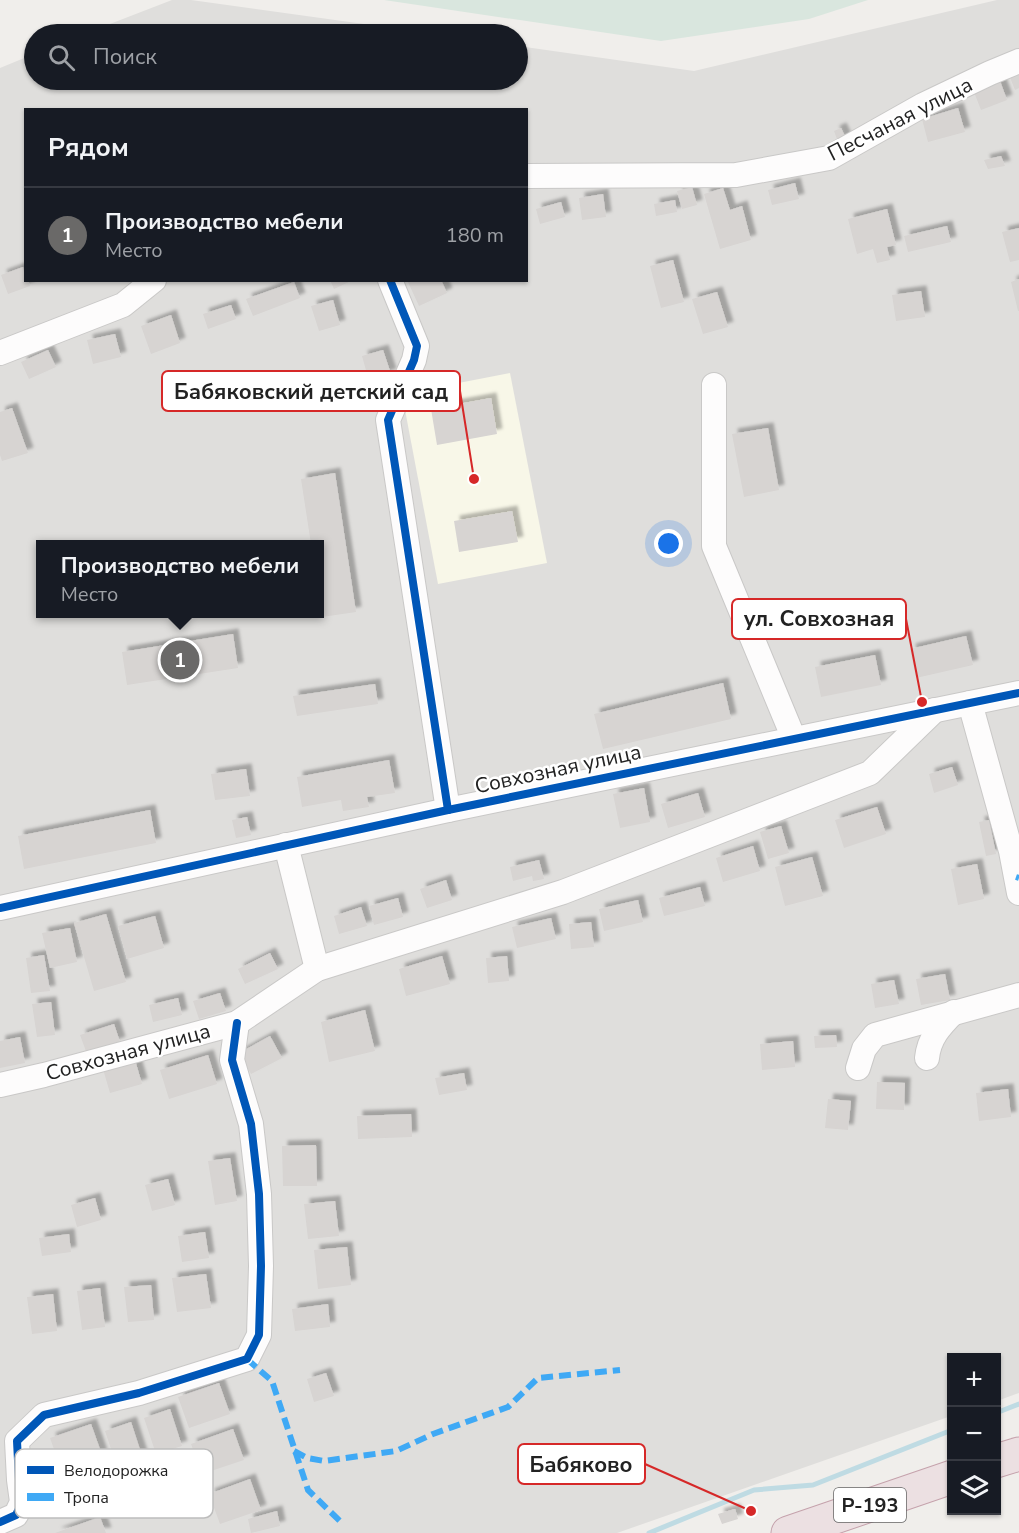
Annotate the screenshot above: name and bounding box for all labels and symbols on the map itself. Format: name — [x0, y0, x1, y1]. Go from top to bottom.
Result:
street label: Песчаная улица — [823, 70, 977, 168]
callout: Бабяковский детский сад — [162, 371, 460, 411]
text: Бабяковский детский сад — [174, 377, 448, 407]
your location — [654, 529, 683, 558]
callout: ул. Совхозная — [732, 599, 906, 639]
text: ул. Совхозная — [744, 604, 894, 634]
pin: 1 — [160, 638, 200, 682]
street label: Совхозная улица — [472, 738, 644, 800]
street label: Совхозная улица — [42, 1017, 214, 1087]
callout: Бабяково — [518, 1444, 645, 1484]
legend — [15, 1449, 213, 1518]
text: Бабяково — [529, 1450, 633, 1480]
text: Велодорожка — [64, 1460, 168, 1482]
text: Тропа — [64, 1487, 109, 1509]
road number: Р-193 — [834, 1488, 906, 1522]

